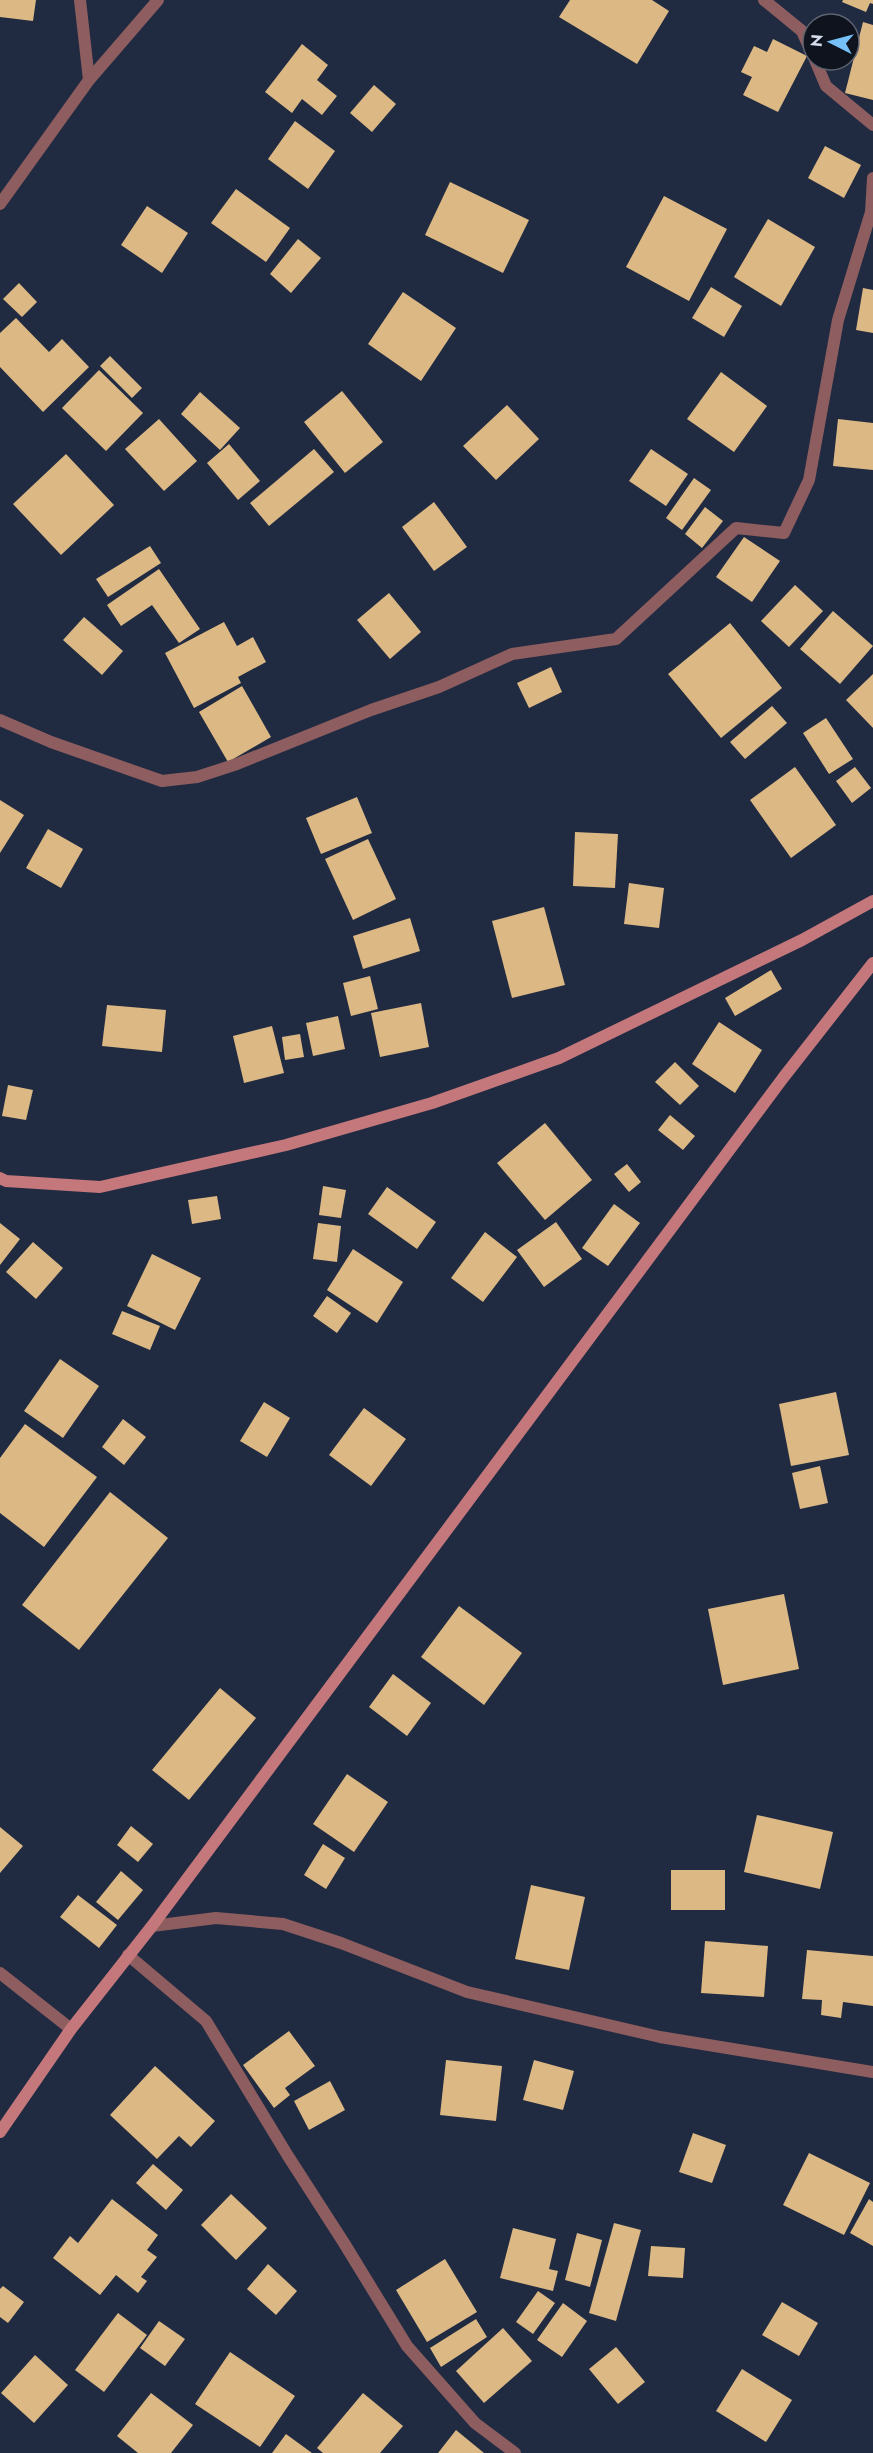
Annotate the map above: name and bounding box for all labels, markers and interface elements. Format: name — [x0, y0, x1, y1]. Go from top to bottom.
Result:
north arrow — [801, 12, 861, 72]
text: N — [804, 33, 829, 48]

